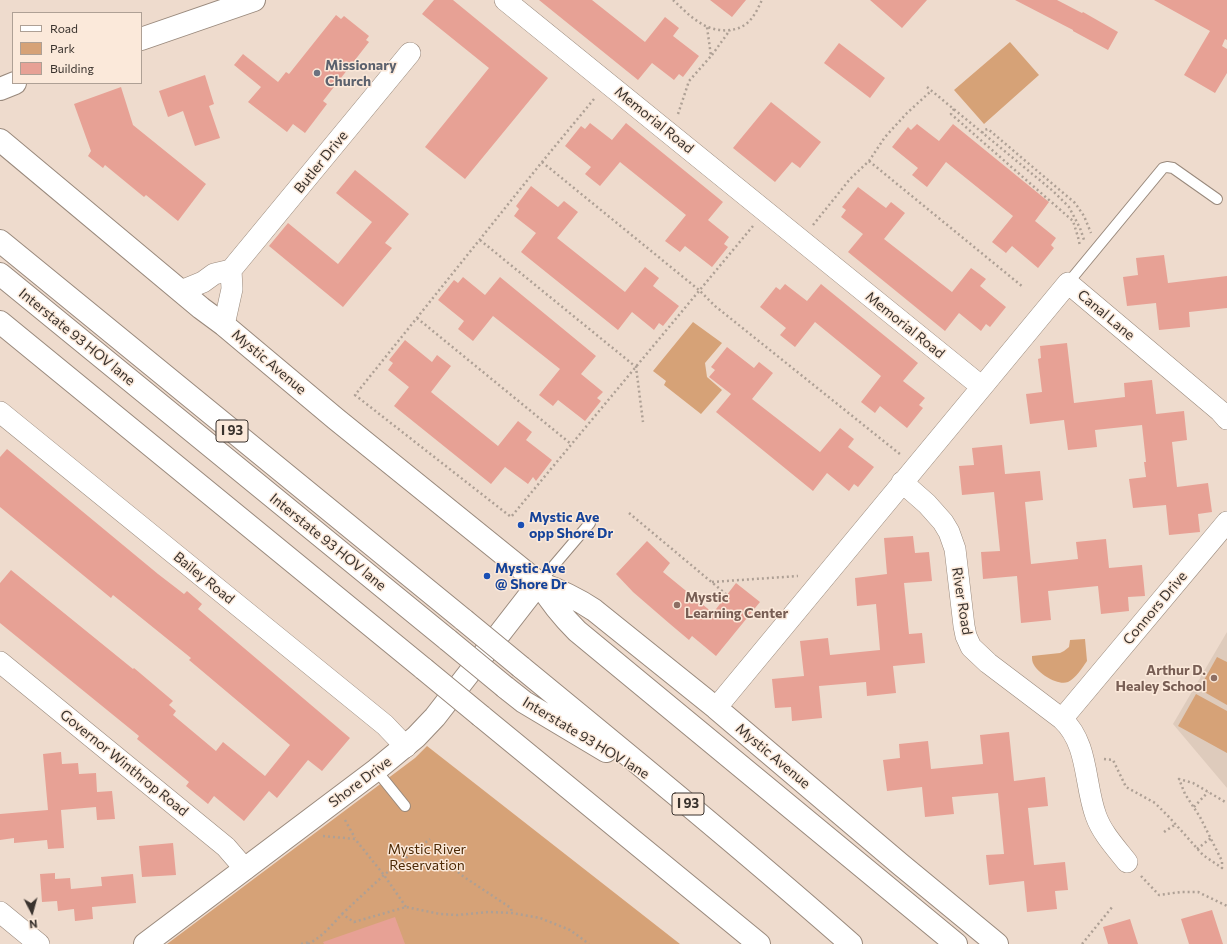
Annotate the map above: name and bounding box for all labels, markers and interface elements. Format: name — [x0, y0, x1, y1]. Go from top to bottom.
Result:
legend — [12, 12, 142, 84]
text: Road — [50, 21, 78, 35]
text: Park — [50, 41, 75, 55]
place label: Missionary Church — [325, 57, 397, 90]
text: Building — [50, 61, 94, 75]
marker: Missionary Church — [312, 68, 322, 78]
street label: Memorial Road — [611, 83, 697, 157]
street label: Butler Drive — [291, 127, 351, 197]
street label: Interstate 93 HOV lane — [15, 285, 139, 389]
street label: Canal Lane — [1074, 286, 1138, 344]
street label: Memorial Road — [862, 288, 948, 362]
street label: Mystic Avenue — [228, 326, 310, 398]
road number: I 93 — [216, 420, 248, 442]
street label: Interstate 93 HOV lane — [266, 490, 390, 594]
place label: Mystic Ave opp Shore Dr — [529, 509, 613, 542]
marker: Mystic Ave opp Shore Dr — [516, 520, 526, 530]
street label: Bailey Road — [170, 548, 238, 608]
place label: Mystic Ave @ Shore Dr — [495, 560, 567, 592]
street label: River Road — [948, 566, 976, 636]
street label: Connors Drive — [1119, 568, 1191, 648]
marker: Mystic Ave @ Shore Dr — [482, 571, 492, 581]
place label: Mystic Learning Center — [685, 589, 788, 622]
marker: Mystic Learning Center — [672, 600, 682, 610]
place label: Arthur D. Healey School — [1116, 662, 1206, 694]
marker: Arthur D. Healey School — [1209, 673, 1219, 683]
street label: Interstate 93 HOV lane — [520, 694, 652, 782]
street label: Governor Winthrop Road — [57, 706, 191, 820]
street label: Mystic Avenue — [732, 720, 814, 792]
street label: Shore Drive — [325, 753, 395, 811]
road number: I 93 — [672, 793, 704, 815]
park label: Mystic River Reservation — [388, 841, 466, 874]
north arrow — [12, 892, 52, 932]
text: N — [29, 918, 38, 931]

